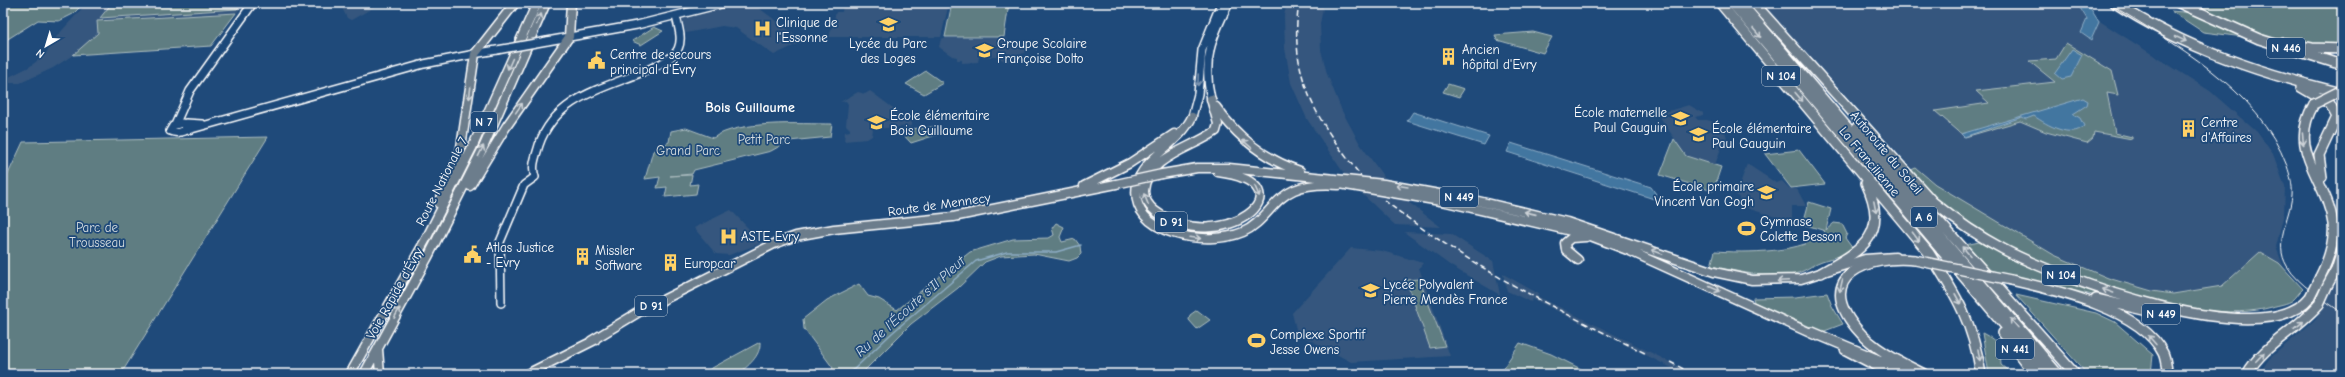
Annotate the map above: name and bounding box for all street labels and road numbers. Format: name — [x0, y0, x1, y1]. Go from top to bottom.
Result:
road number: N 446 — [2267, 38, 2305, 58]
road number: N 104 — [1762, 66, 1800, 86]
street label: Autoroute du Soleil — [1847, 108, 1926, 197]
road number: N 7 — [471, 112, 497, 132]
street label: La Francilienne — [1836, 124, 1903, 199]
street label: Route Nationale 7 — [413, 134, 470, 228]
road number: N 449 — [1440, 187, 1478, 207]
street label: Route de Mennecy — [887, 190, 992, 219]
road number: A 6 — [1911, 207, 1937, 227]
road number: D 91 — [1155, 212, 1187, 232]
street label: Voie Rapide d'Évry — [362, 244, 426, 342]
road number: N 104 — [2042, 265, 2080, 285]
road number: D 91 — [635, 296, 667, 316]
road number: N 449 — [2142, 304, 2180, 324]
road number: N 441 — [1996, 339, 2034, 359]

